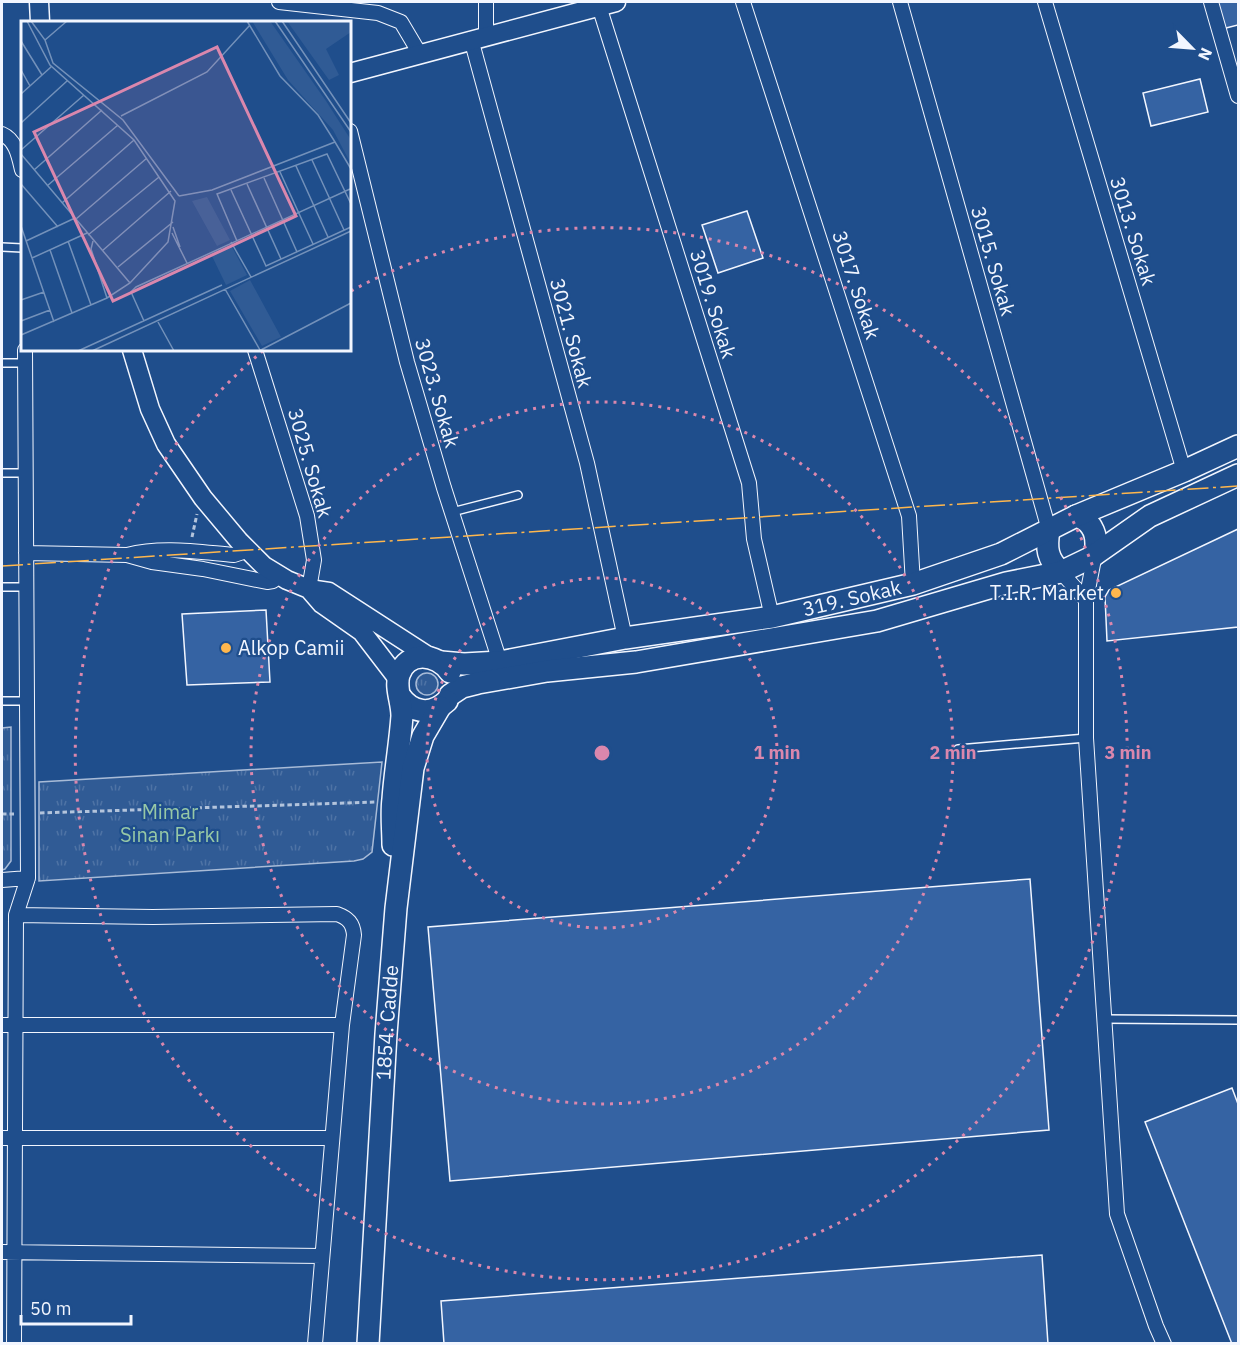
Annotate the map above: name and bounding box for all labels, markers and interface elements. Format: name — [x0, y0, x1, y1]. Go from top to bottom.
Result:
north arrow — [1162, 18, 1222, 78]
inset map — [21, 21, 351, 351]
text: N — [1194, 45, 1217, 64]
street label: 3013. Sokak — [1104, 173, 1163, 289]
street label: 3015. Sokak — [965, 203, 1022, 319]
street label: 3017. Sokak — [826, 227, 887, 343]
street label: 3019. Sokak — [684, 246, 743, 362]
street label: 3021. Sokak — [544, 275, 599, 391]
street label: 3023. Sokak — [409, 335, 466, 451]
street label: 3025. Sokak — [282, 405, 339, 521]
street label: 319. Sokak — [800, 573, 904, 622]
place label: T.I.R. Market — [990, 579, 1104, 606]
marker: T.I.R. Market — [1109, 586, 1123, 600]
place label: Alkop Camii — [238, 634, 345, 661]
marker: Alkop Camii — [219, 641, 233, 655]
text: 1 min — [753, 741, 801, 764]
text: 2 min — [929, 741, 977, 764]
text: 3 min — [1104, 741, 1152, 764]
centre of rings — [592, 743, 612, 763]
park label: Mimar Sinan Parkı — [120, 798, 220, 848]
street label: 1854. Cadde — [369, 964, 404, 1081]
scale bar — [21, 1288, 130, 1326]
text: 50 m — [30, 1297, 72, 1320]

